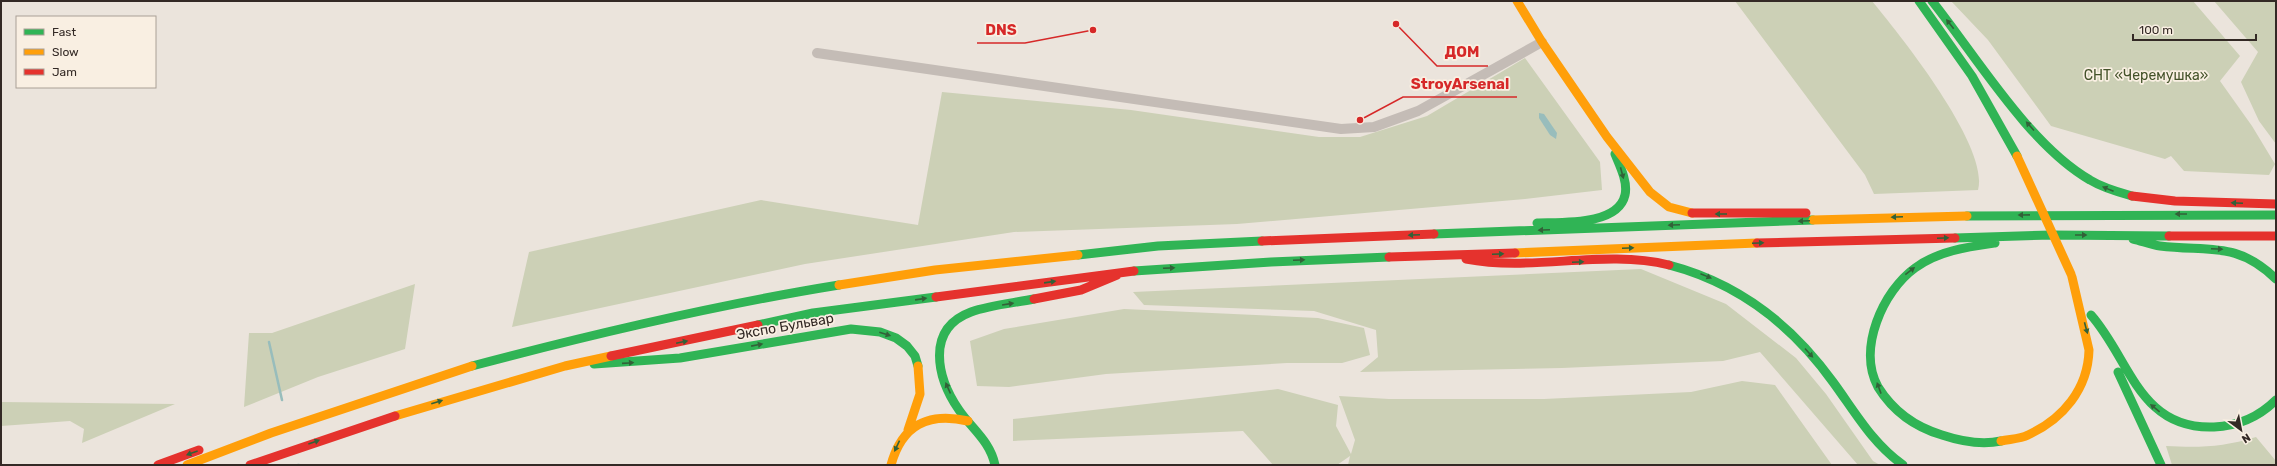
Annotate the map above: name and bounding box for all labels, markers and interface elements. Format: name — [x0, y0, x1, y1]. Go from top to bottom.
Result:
legend — [16, 16, 156, 88]
callout: DNS — [977, 16, 1025, 43]
scale bar — [2133, 16, 2256, 42]
one-way arrow — [1946, 18, 1954, 29]
text: DNS — [985, 21, 1017, 39]
text: 100 m — [2139, 23, 2173, 37]
text: Fast — [52, 25, 76, 39]
callout: ДОМ — [1437, 39, 1488, 66]
text: ДОМ — [1445, 43, 1479, 61]
text: Slow — [52, 45, 79, 59]
text: Jam — [52, 65, 77, 79]
park label: СНТ «Черемушка» — [2084, 67, 2208, 84]
callout: StroyArsenal — [1403, 70, 1517, 97]
text: StroyArsenal — [1411, 75, 1509, 93]
one-way arrow — [2026, 120, 2035, 131]
one-way arrow — [1620, 167, 1626, 179]
one-way arrow — [2102, 186, 2114, 192]
one-way arrow — [2231, 199, 2243, 206]
one-way arrow — [1714, 211, 1727, 217]
one-way arrow — [2018, 211, 2030, 218]
one-way arrow — [2174, 211, 2187, 217]
one-way arrow — [1891, 214, 1903, 221]
one-way arrow — [1798, 217, 1810, 224]
one-way arrow — [1668, 222, 1680, 229]
one-way arrow — [1537, 227, 1550, 233]
one-way arrow — [1408, 232, 1420, 239]
one-way arrow — [2075, 232, 2088, 238]
one-way arrow — [1937, 235, 1950, 241]
one-way arrow — [1752, 240, 1765, 246]
one-way arrow — [1622, 245, 1634, 252]
one-way arrow — [2211, 245, 2223, 252]
one-way arrow — [1492, 250, 1504, 257]
one-way arrow — [1293, 257, 1305, 264]
one-way arrow — [1572, 258, 1584, 265]
one-way arrow — [1163, 264, 1175, 271]
one-way arrow — [1904, 267, 1915, 275]
one-way arrow — [1700, 274, 1712, 280]
one-way arrow — [1044, 278, 1056, 285]
one-way arrow — [915, 295, 927, 302]
one-way arrow — [1002, 301, 1014, 307]
street label: Экспо Бульвар — [735, 310, 835, 343]
one-way arrow — [2083, 322, 2089, 334]
one-way arrow — [879, 331, 891, 337]
one-way arrow — [676, 338, 688, 344]
one-way arrow — [751, 342, 763, 348]
one-way arrow — [1805, 347, 1814, 358]
one-way arrow — [622, 360, 634, 367]
one-way arrow — [1875, 382, 1881, 394]
one-way arrow — [945, 383, 951, 394]
one-way arrow — [432, 399, 444, 405]
one-way arrow — [2150, 404, 2161, 412]
north arrow — [2221, 410, 2261, 450]
text: N — [2239, 430, 2253, 446]
one-way arrow — [308, 439, 320, 445]
one-way arrow — [894, 441, 900, 452]
one-way arrow — [186, 450, 198, 456]

